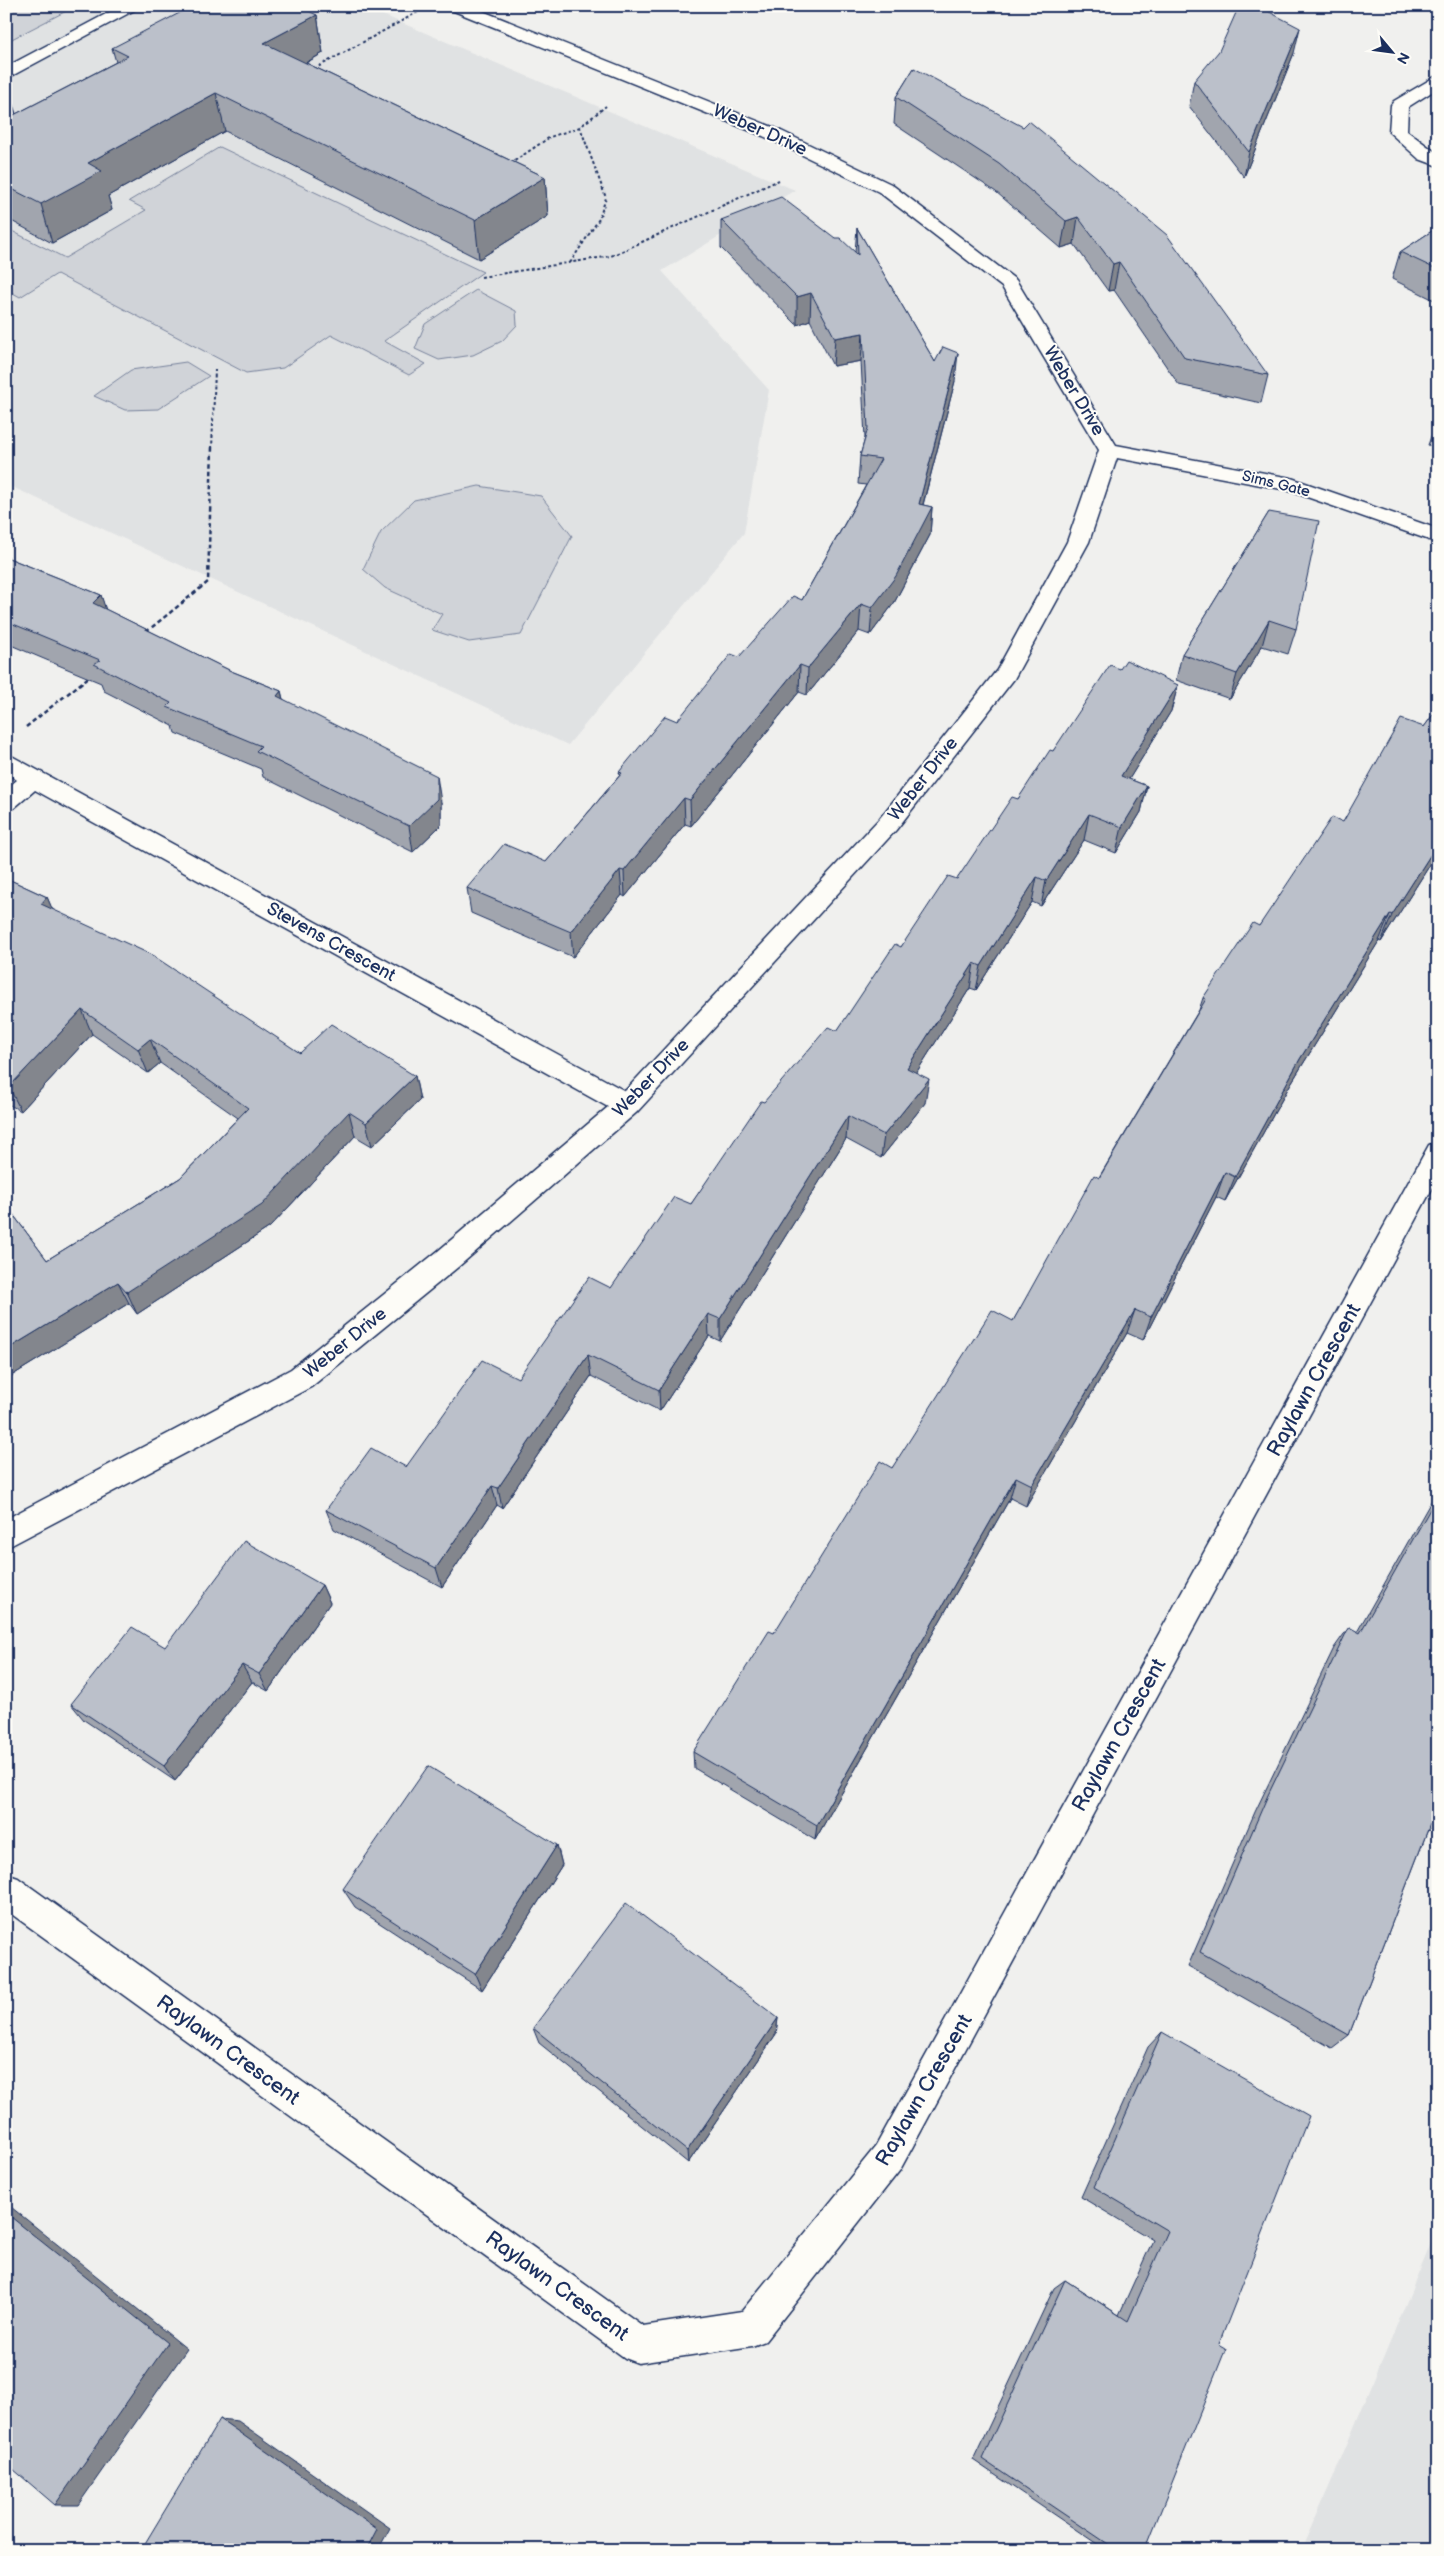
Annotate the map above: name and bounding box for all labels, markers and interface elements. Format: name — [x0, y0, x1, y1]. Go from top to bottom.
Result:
north arrow — [1366, 28, 1416, 78]
text: N — [1393, 49, 1413, 67]
street label: Weber Drive — [710, 100, 810, 160]
street label: Weber Drive — [1039, 342, 1109, 440]
street label: Sims Gate — [1240, 466, 1312, 502]
street label: Weber Drive — [884, 733, 962, 825]
street label: Stevens Crescent — [263, 898, 399, 986]
street label: Weber Drive — [609, 1034, 694, 1121]
street label: Raylawn Crescent — [1262, 1299, 1367, 1461]
street label: Weber Drive — [299, 1303, 391, 1383]
street label: Raylawn Crescent — [1067, 1654, 1172, 1816]
street label: Raylawn Crescent — [151, 1990, 305, 2111]
street label: Raylawn Crescent — [870, 2009, 978, 2170]
street label: Raylawn Crescent — [480, 2226, 634, 2347]

